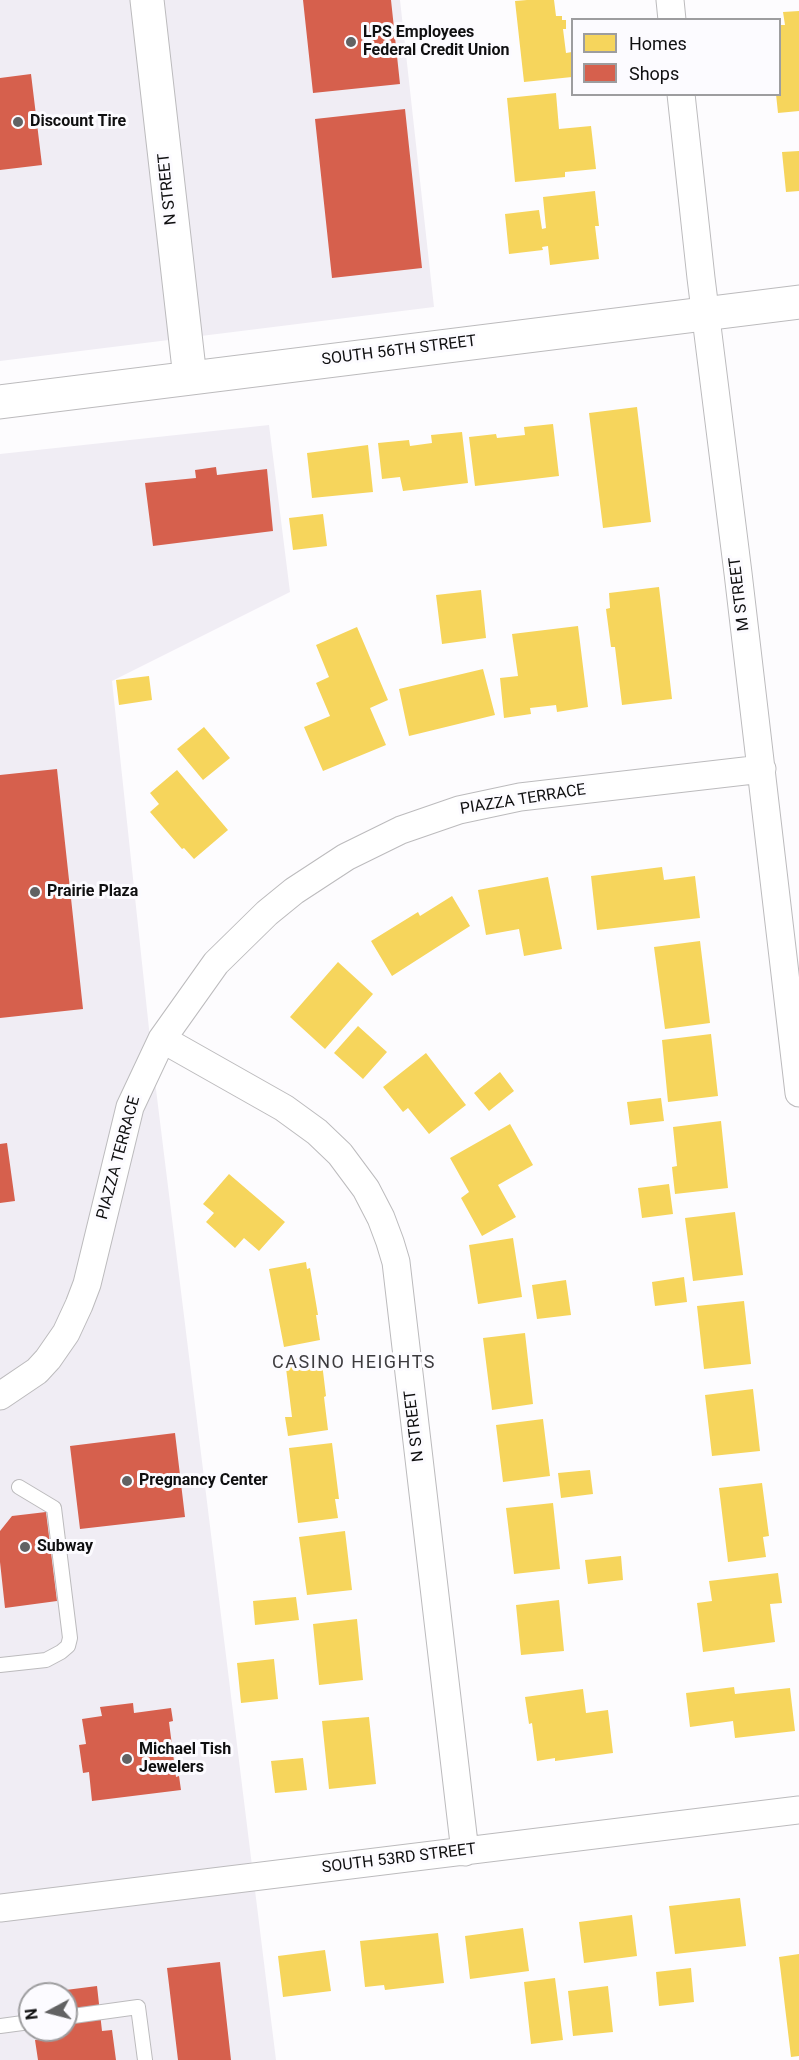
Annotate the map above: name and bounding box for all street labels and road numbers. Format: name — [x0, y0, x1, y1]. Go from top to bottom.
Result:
street label: N STREET — [155, 152, 181, 226]
street label: SOUTH 56TH STREET — [321, 332, 477, 370]
street label: M STREET — [726, 556, 754, 632]
street label: PIAZZA TERRACE — [459, 781, 587, 819]
street label: PIAZZA TERRACE — [93, 1094, 145, 1222]
street label: N STREET — [401, 1389, 429, 1463]
street label: SOUTH 53RD STREET — [321, 1840, 477, 1878]

